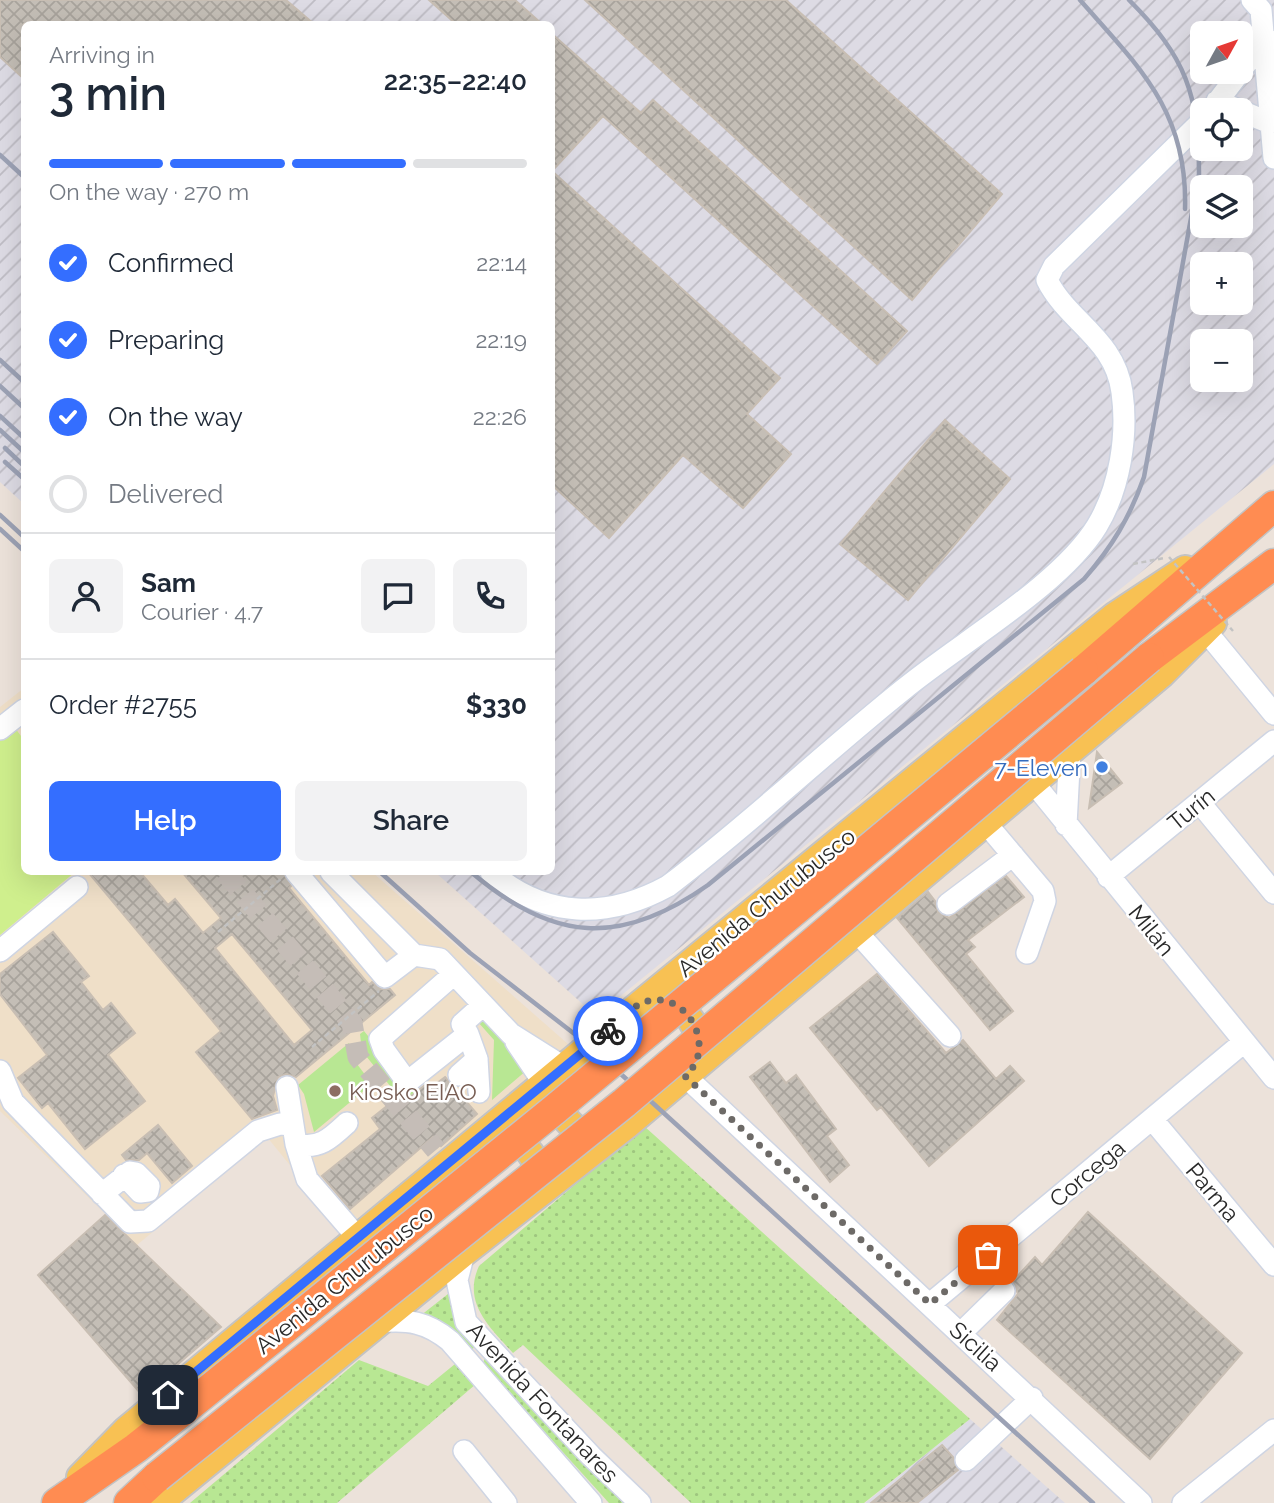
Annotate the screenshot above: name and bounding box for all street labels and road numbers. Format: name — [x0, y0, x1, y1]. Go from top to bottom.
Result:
street label: Turín — [1162, 782, 1220, 836]
street label: Avenida Churubusco — [672, 822, 860, 982]
street label: Milán — [1123, 899, 1181, 961]
street label: Corcega — [1044, 1134, 1130, 1212]
street label: Parma — [1181, 1157, 1245, 1227]
street label: Avenida Churubusco — [250, 1199, 438, 1359]
street label: Avenida Fontanares — [462, 1316, 624, 1488]
street label: Sicilia — [945, 1316, 1007, 1376]

